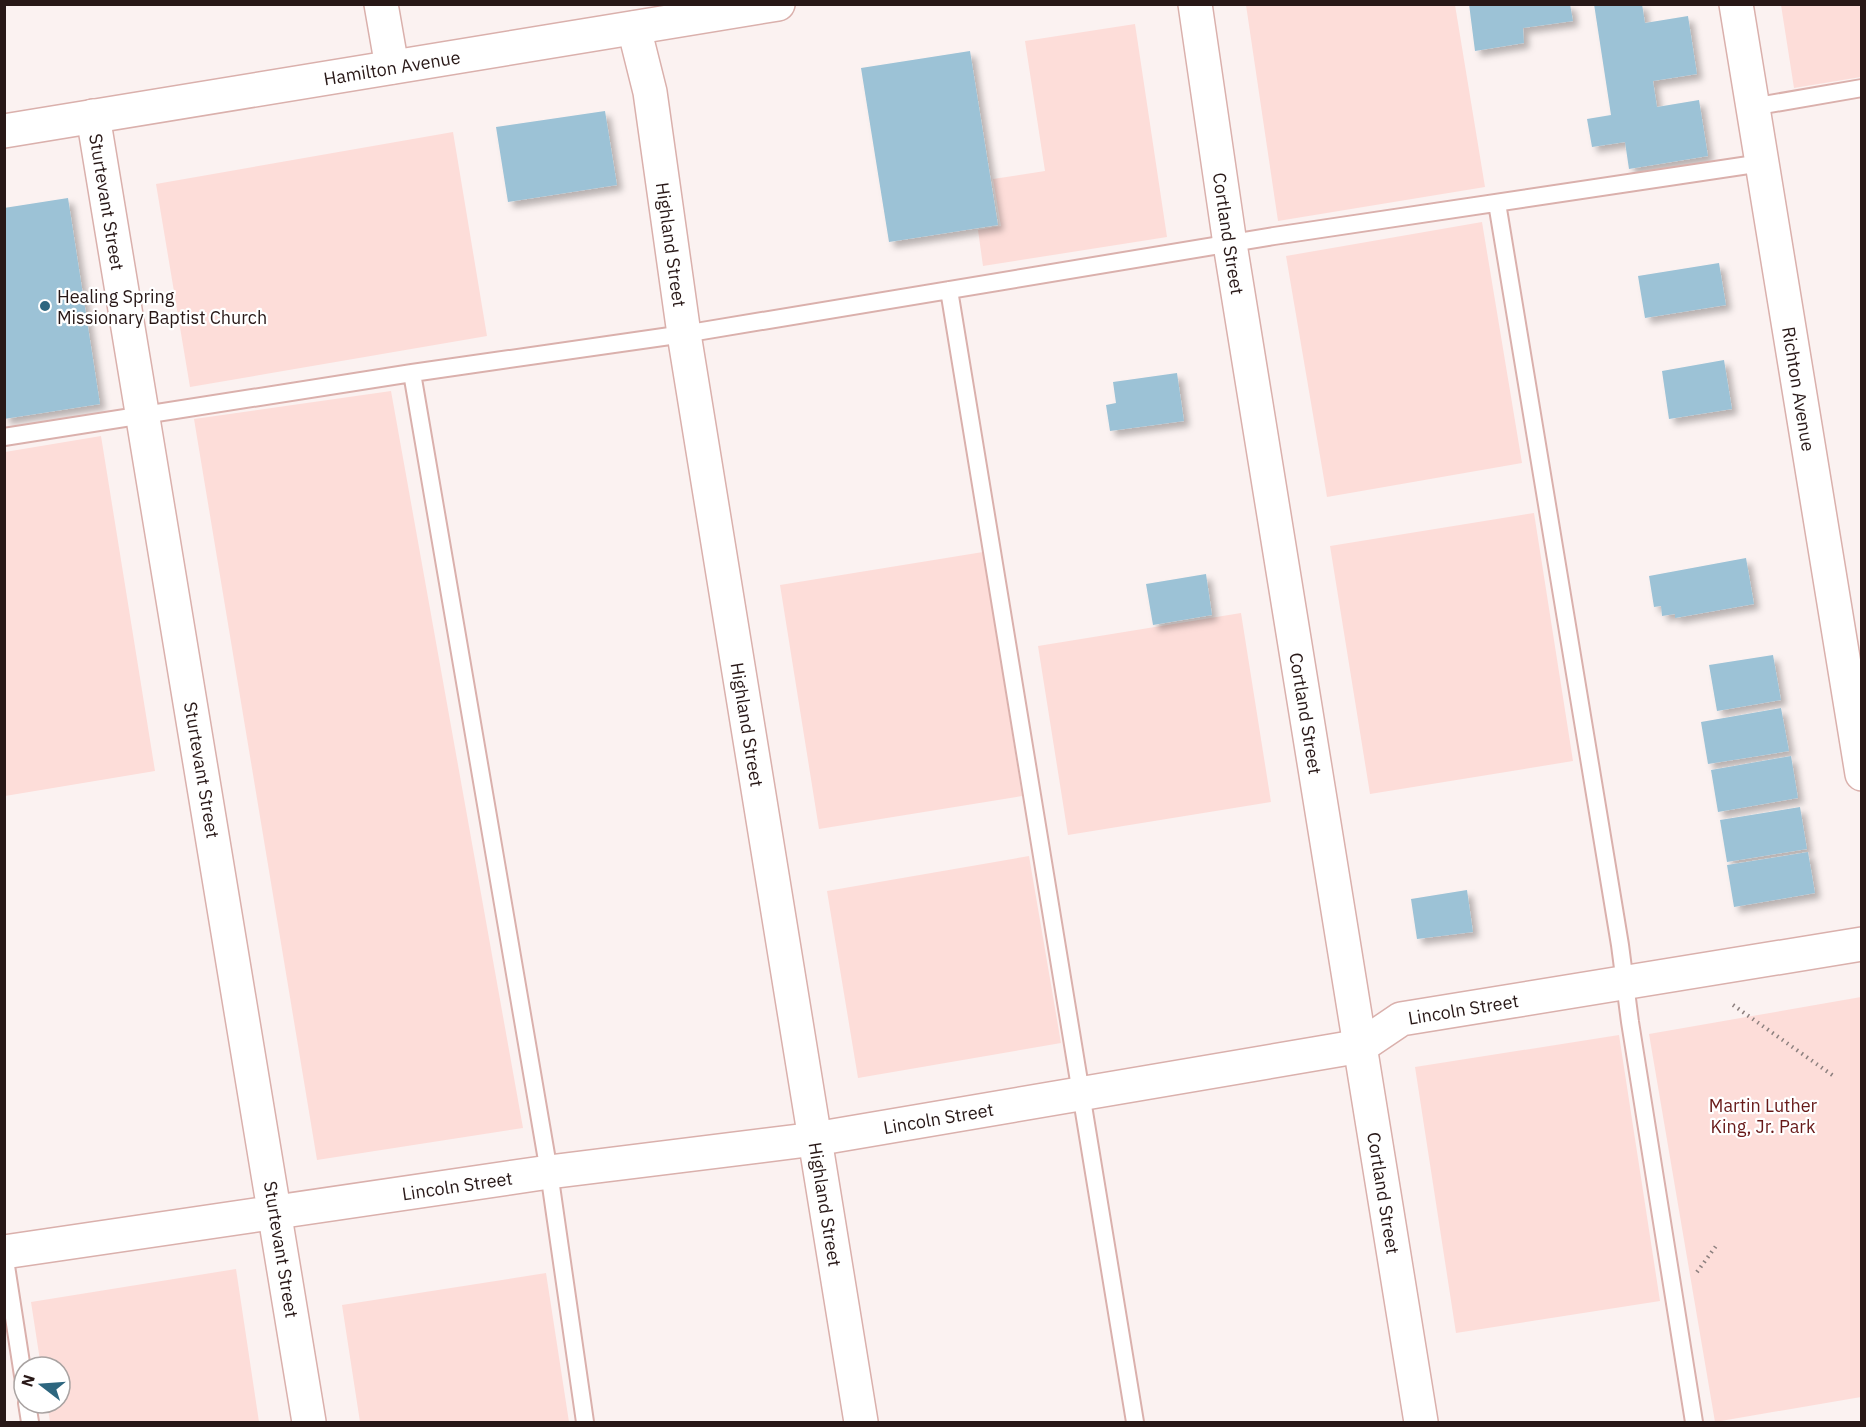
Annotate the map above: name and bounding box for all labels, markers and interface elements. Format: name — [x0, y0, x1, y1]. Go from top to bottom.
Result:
street label: Hamilton Avenue — [322, 45, 462, 90]
street label: Sturtevant Street — [85, 132, 130, 272]
street label: Cortland Street — [1208, 171, 1250, 296]
street label: Highland Street — [651, 181, 692, 308]
place label: Healing Spring Missionary Baptist Church — [57, 285, 267, 329]
marker: Healing Spring Missionary Baptist Church — [38, 299, 52, 313]
street label: Richton Avenue — [1777, 325, 1821, 453]
street label: Cortland Street — [1285, 651, 1327, 776]
street label: Highland Street — [726, 661, 769, 788]
street label: Sturtevant Street — [179, 700, 225, 840]
street label: Lincoln Street — [1406, 989, 1520, 1029]
park label: Martin Luther King, Jr. Park — [1709, 1094, 1818, 1138]
street label: Lincoln Street — [881, 1097, 995, 1139]
street label: Cortland Street — [1363, 1130, 1405, 1256]
street label: Highland Street — [804, 1140, 847, 1268]
street label: Lincoln Street — [400, 1166, 514, 1205]
street label: Sturtevant Street — [259, 1179, 304, 1320]
north arrow — [12, 1355, 72, 1415]
text: N — [16, 1372, 39, 1389]

